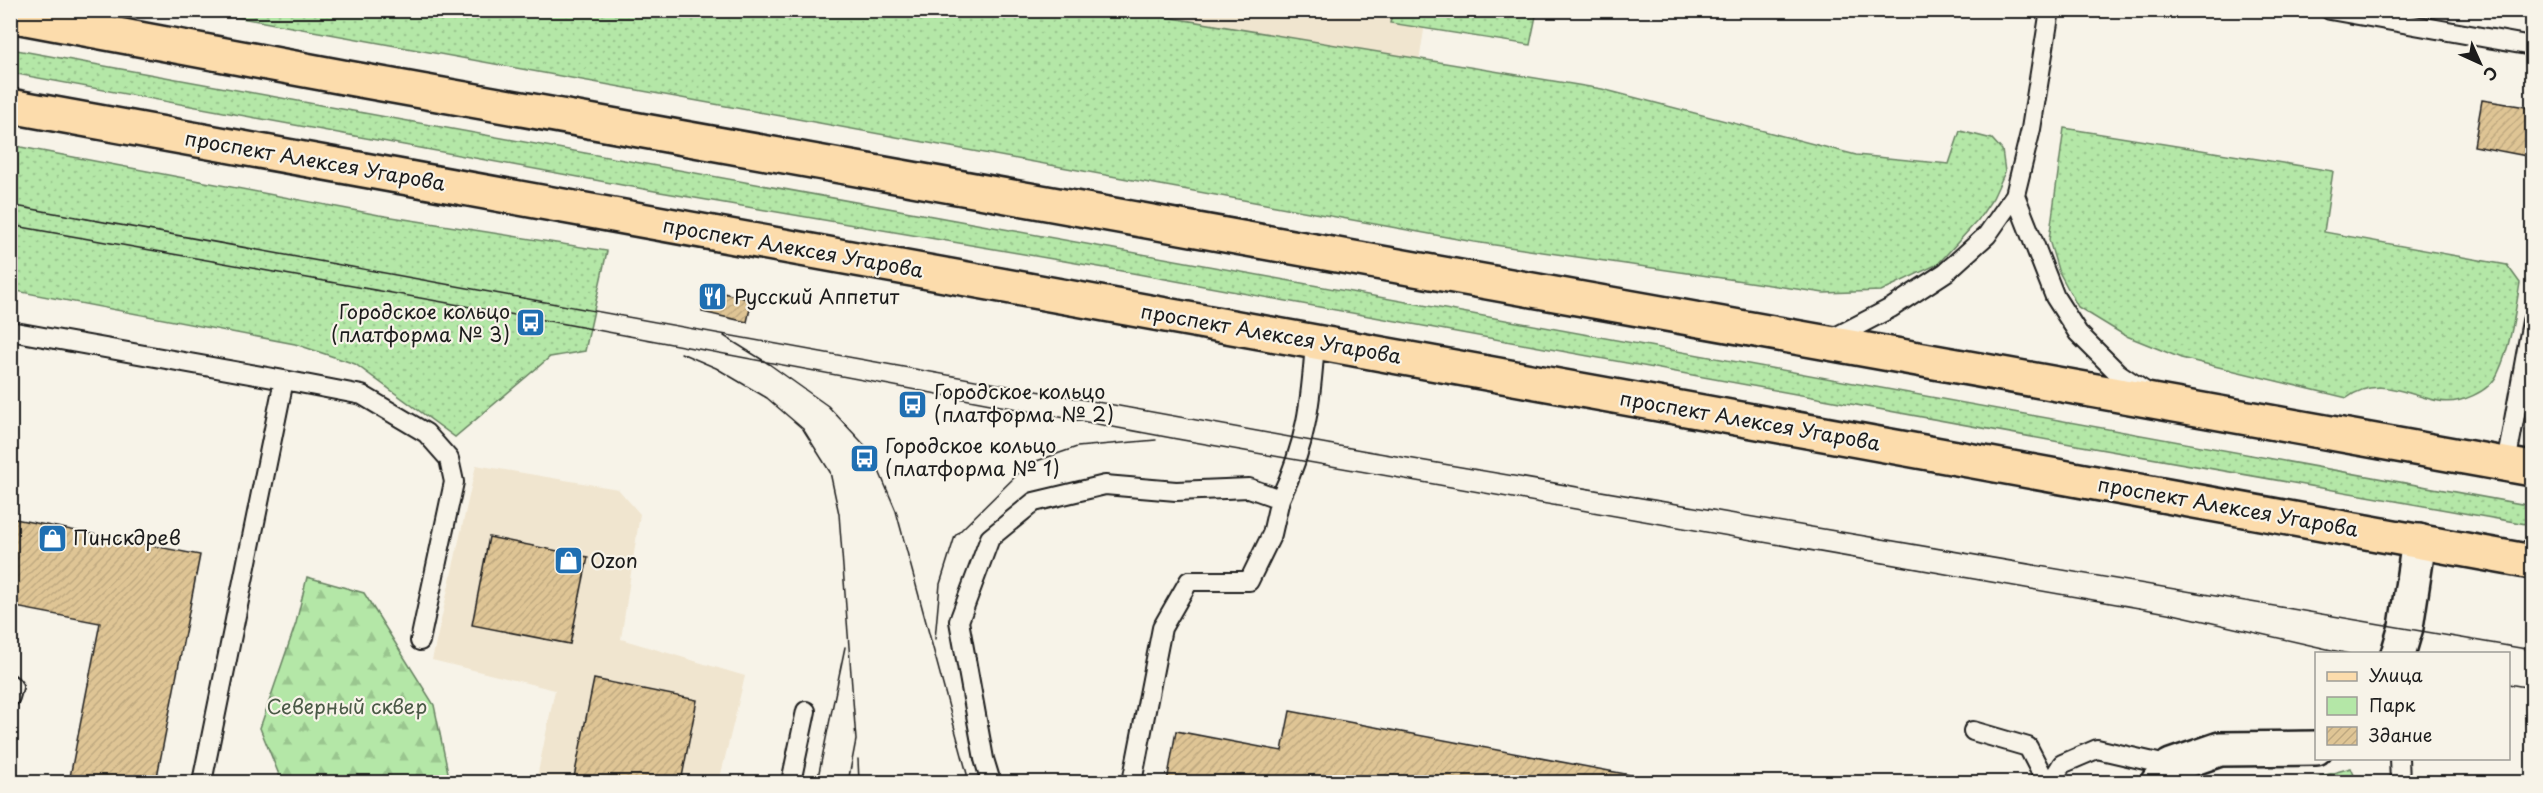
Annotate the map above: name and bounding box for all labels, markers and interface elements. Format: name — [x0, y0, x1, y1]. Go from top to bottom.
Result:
north arrow — [2450, 33, 2510, 93]
text: С — [2479, 62, 2504, 87]
street label: проспект Алексея Угарова — [183, 122, 448, 198]
street label: проспект Алексея Угарова — [661, 209, 926, 285]
restaurant icon: Русский Аппетит — [697, 281, 729, 313]
place label: Русский Аппетит — [734, 281, 900, 311]
street label: проспект Алексея Угарова — [1139, 295, 1404, 371]
place label: Городское кольцо (платформа № 3) — [331, 296, 510, 349]
bus stop icon: Городское кольцо (платформа № 3) — [515, 307, 547, 339]
place label: Городское кольцо (платформа № 2) — [934, 376, 1114, 429]
street label: проспект Алексея Угарова — [1618, 382, 1883, 458]
bus stop icon: Городское кольцо (платформа № 2) — [897, 388, 929, 420]
place label: Городское кольцо (платформа № 1) — [885, 430, 1060, 483]
bus stop icon: Городское кольцо (платформа № 1) — [848, 442, 880, 474]
street label: проспект Алексея Угарова — [2096, 468, 2361, 544]
shop icon: Пинскдрев — [36, 522, 68, 554]
place label: Пинскдрев — [73, 522, 181, 552]
shop icon: Ozon — [553, 545, 585, 577]
place label: Ozon — [590, 545, 638, 575]
legend — [2315, 652, 2510, 760]
text: Улица — [2369, 661, 2423, 688]
park label: Северный сквер — [267, 691, 427, 721]
text: Парк — [2369, 691, 2416, 718]
text: Здание — [2369, 721, 2432, 748]

